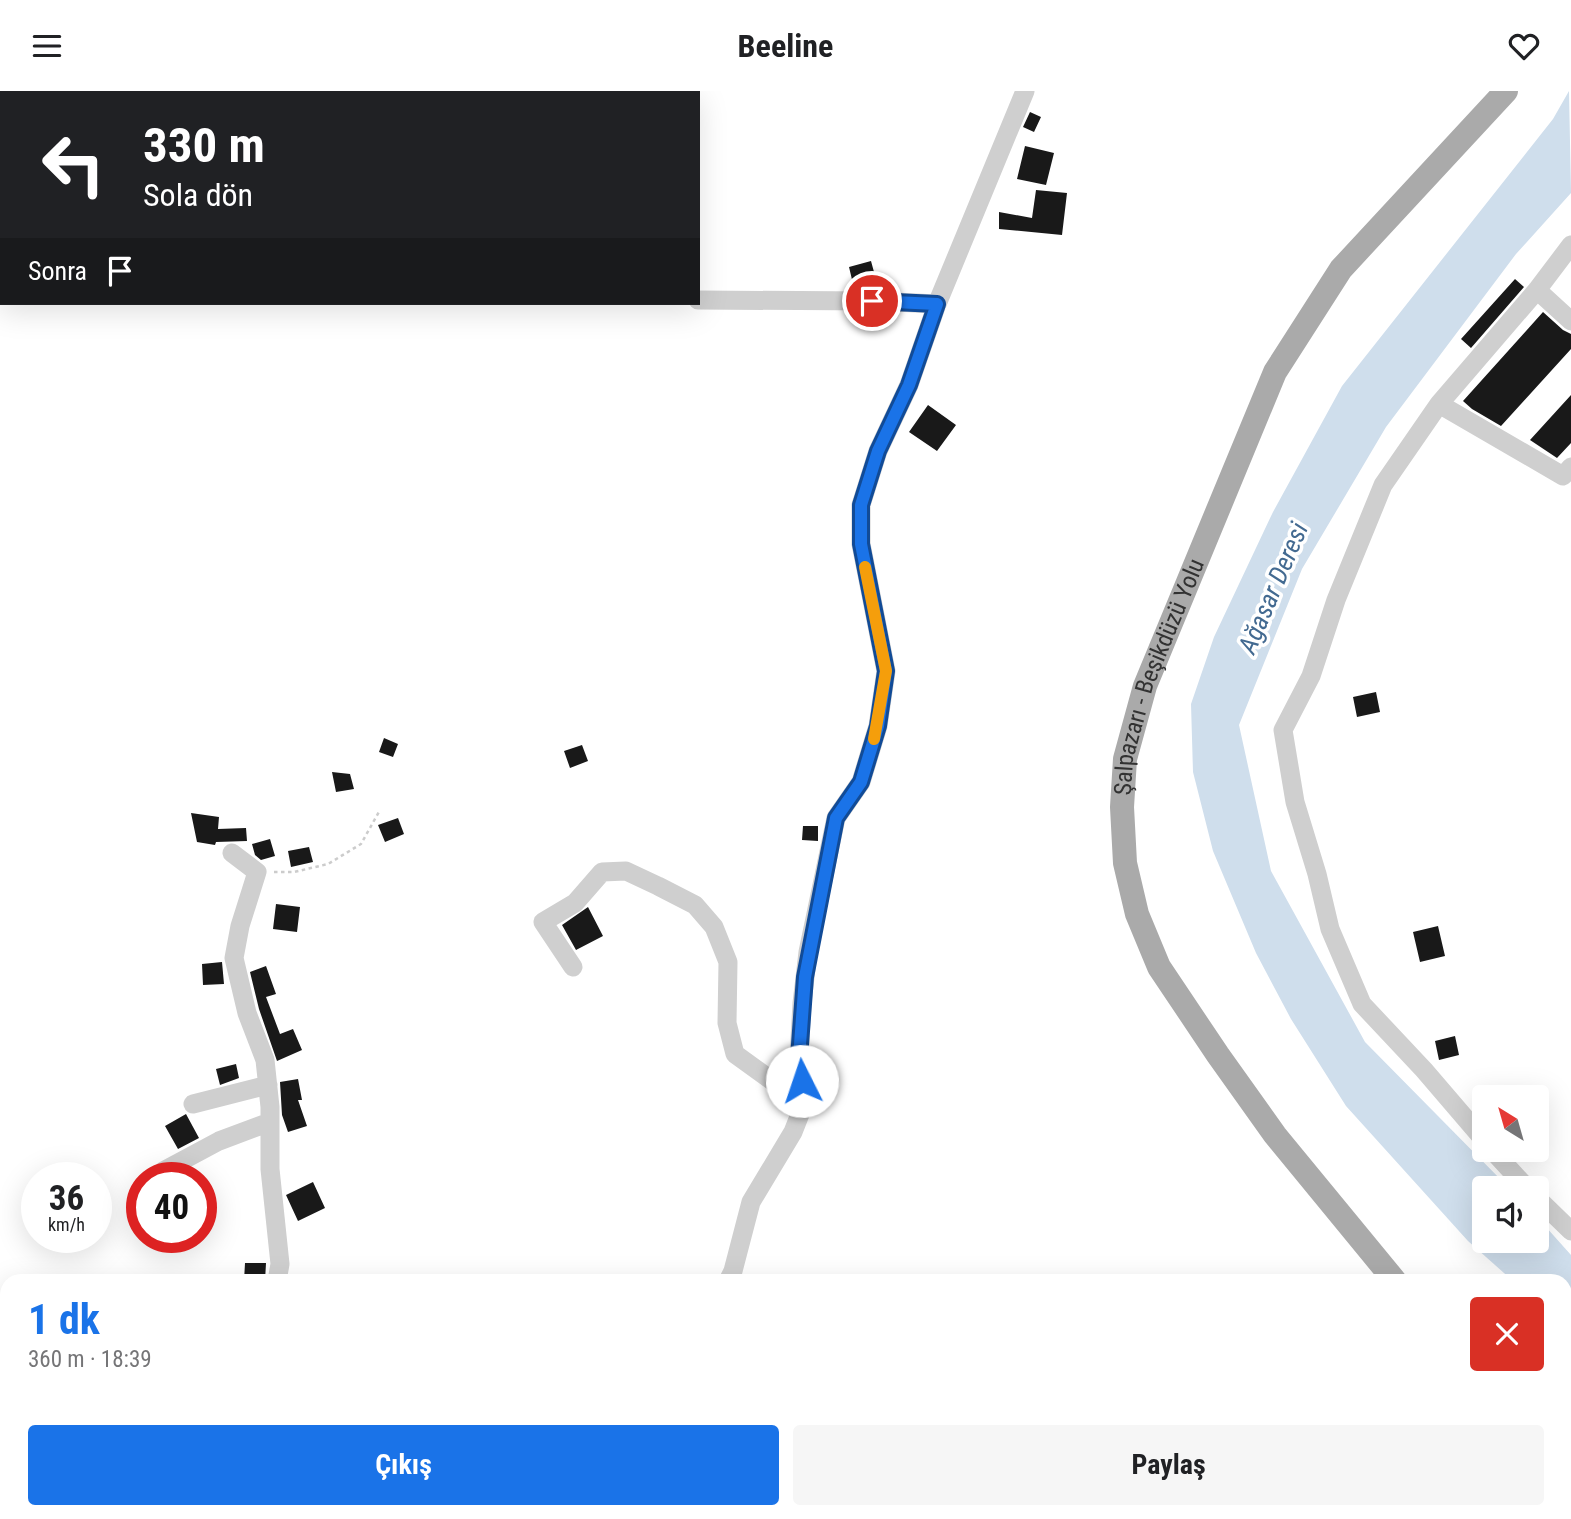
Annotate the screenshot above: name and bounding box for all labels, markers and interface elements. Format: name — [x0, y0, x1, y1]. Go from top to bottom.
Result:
icon: menu — [28, 27, 66, 65]
text: Beeline — [738, 27, 833, 65]
icon: heart — [1505, 27, 1543, 65]
text: 330 m — [143, 117, 265, 174]
icon: left — [28, 119, 119, 210]
text: Sola dön — [143, 176, 253, 214]
icon: arrive — [101, 252, 139, 290]
text: Sonra — [28, 256, 87, 286]
pin — [842, 271, 902, 331]
icon: arrive — [853, 282, 891, 320]
water label: Ağasar Deresi — [1232, 518, 1314, 659]
street label: Şalpazarı - Beşikdüzü Yolu — [1109, 555, 1210, 796]
position arrow — [765, 1044, 839, 1118]
north arrow — [1472, 1085, 1549, 1162]
map controls — [1472, 1085, 1549, 1253]
speed limit sign: 40 — [126, 1162, 217, 1253]
button: sound — [1472, 1176, 1549, 1253]
text: 36 — [49, 1178, 84, 1219]
text: km/h — [48, 1214, 85, 1235]
text: 1 dk — [28, 1295, 100, 1344]
button: close — [1470, 1297, 1544, 1371]
text: 360 m · 18:39 — [28, 1346, 152, 1373]
button: Çıkış — [28, 1425, 779, 1505]
button: Paylaş — [793, 1425, 1544, 1505]

